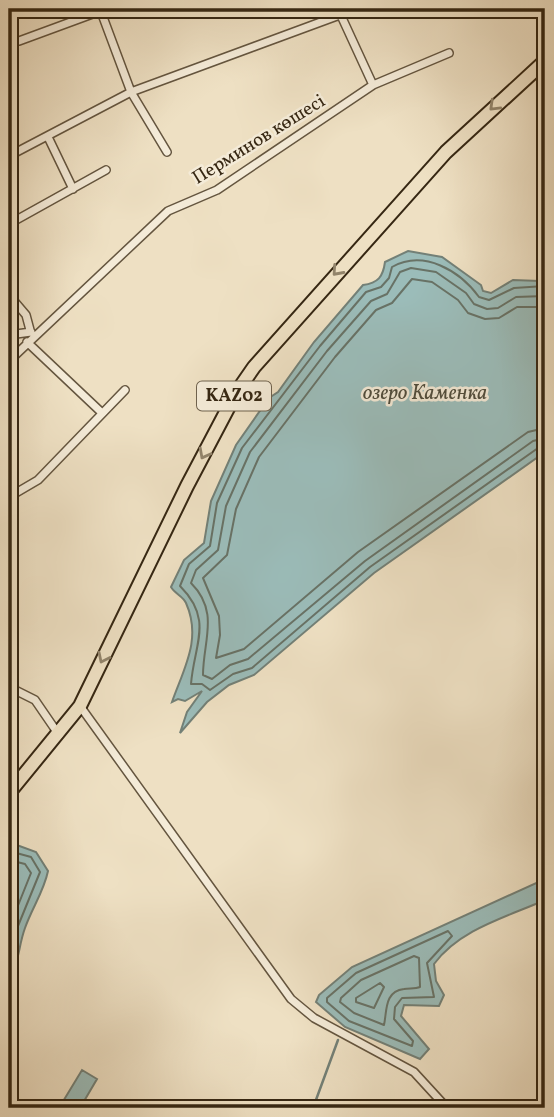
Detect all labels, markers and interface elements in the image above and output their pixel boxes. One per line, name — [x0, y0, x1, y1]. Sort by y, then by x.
street label: Перминов көшесі — [188, 88, 331, 191]
one-way arrow — [489, 97, 502, 110]
one-way arrow — [333, 263, 345, 276]
water label: озеро Каменка — [363, 379, 487, 408]
road number: KAZ02 — [197, 382, 271, 410]
one-way arrow — [199, 446, 212, 459]
one-way arrow — [98, 651, 112, 663]

